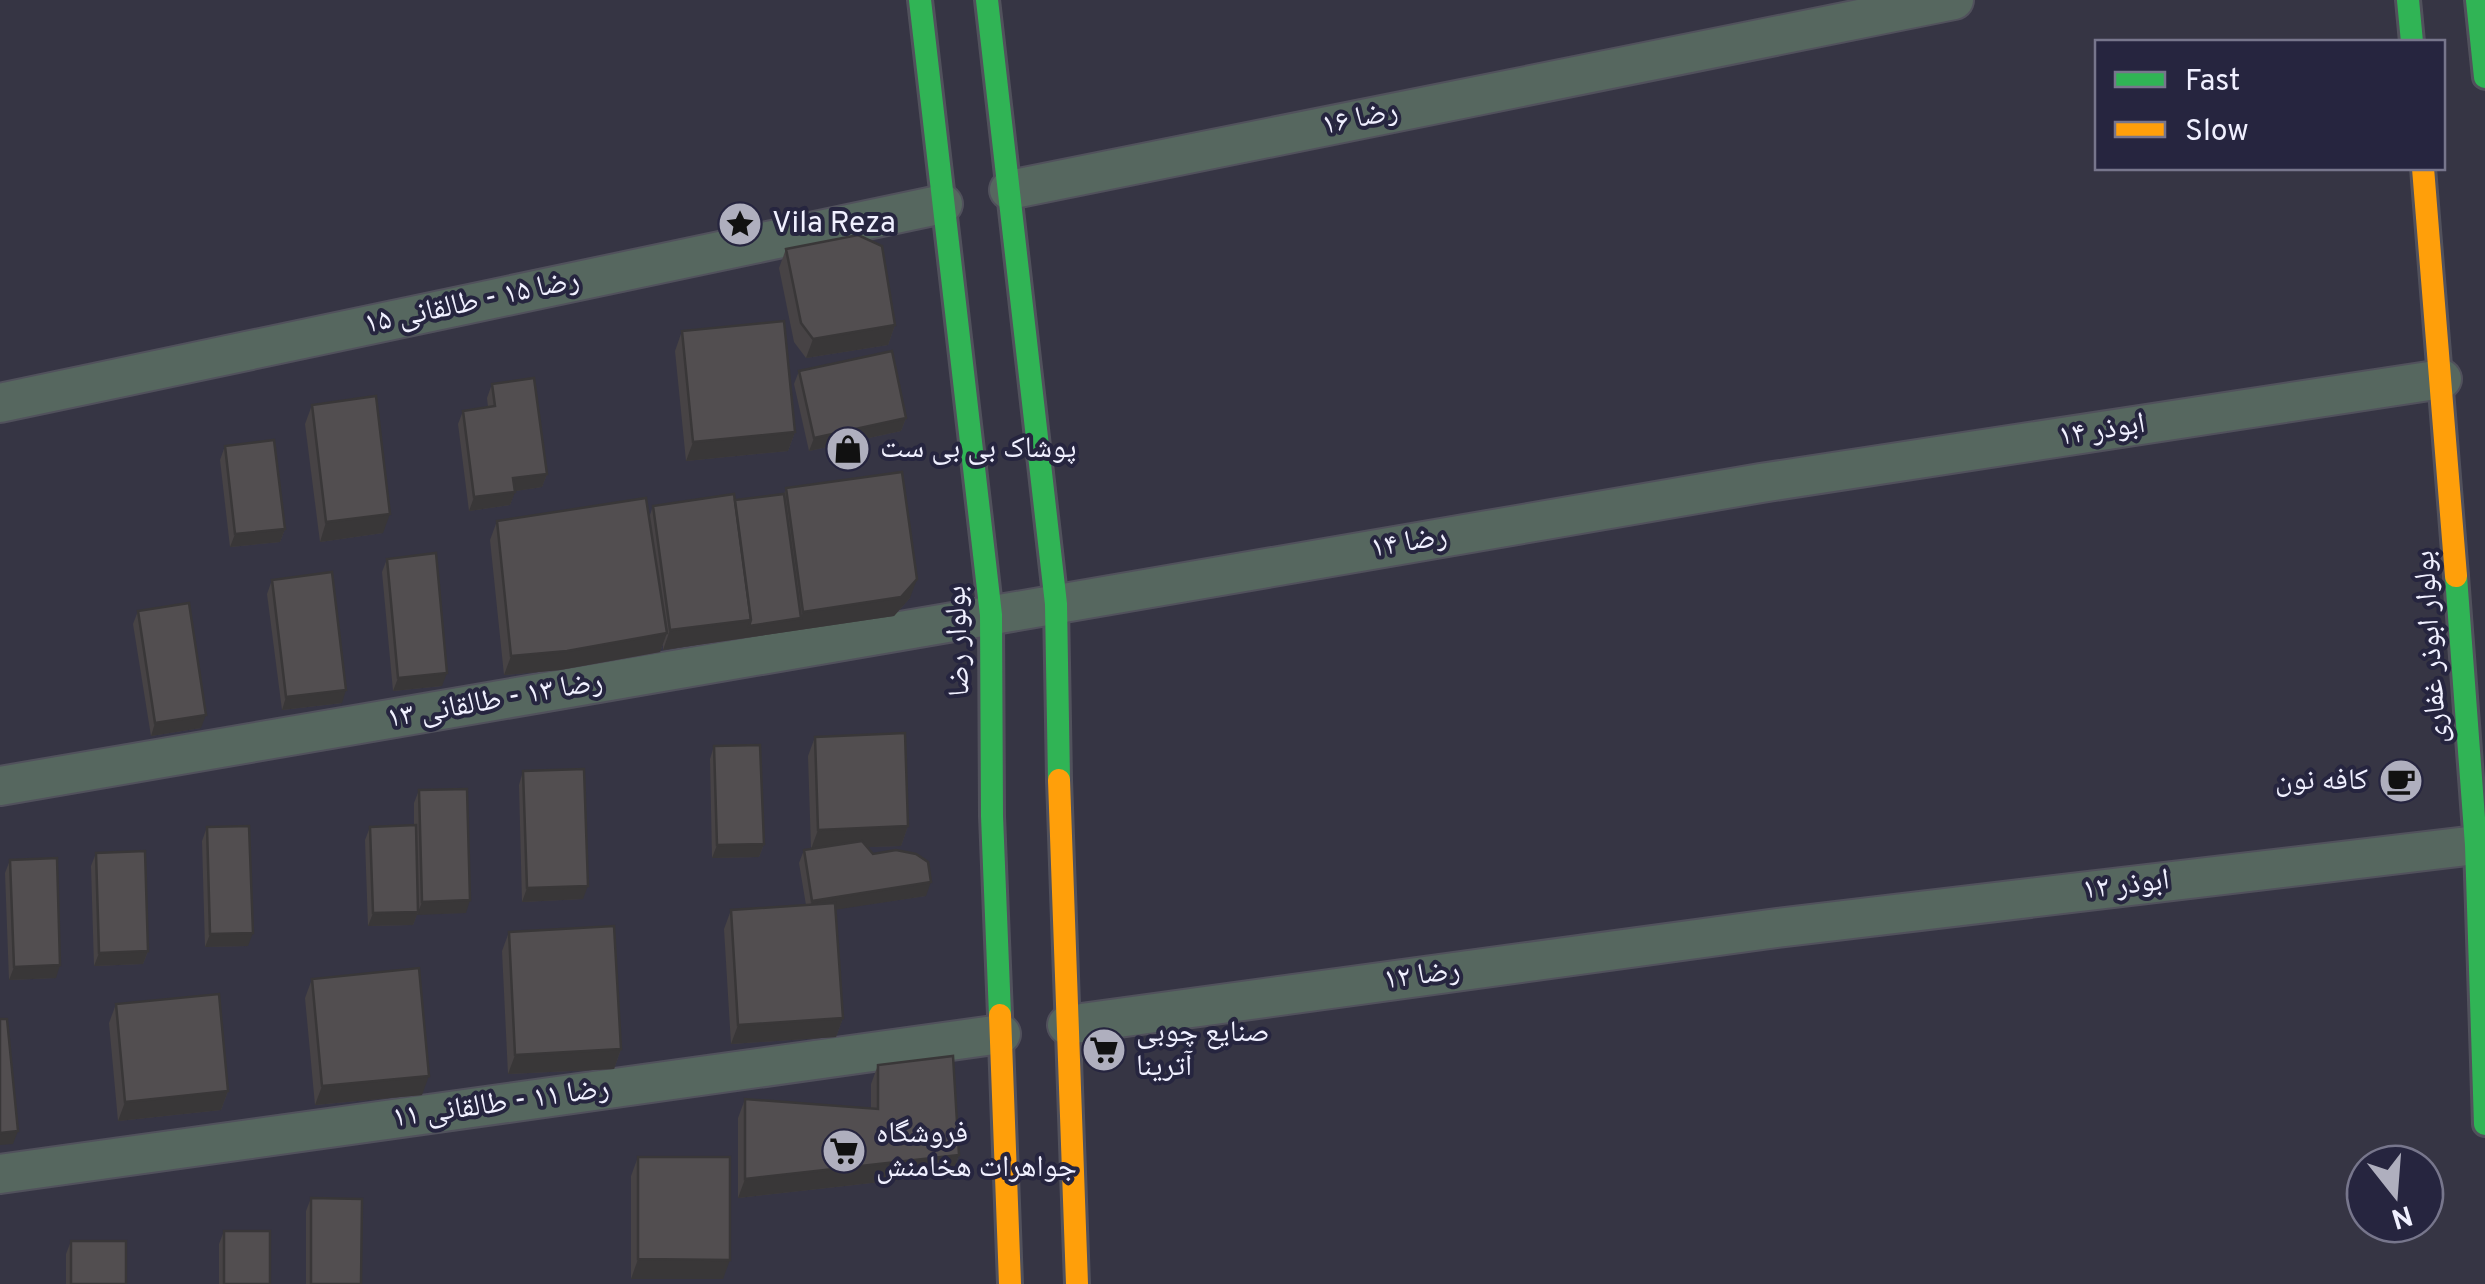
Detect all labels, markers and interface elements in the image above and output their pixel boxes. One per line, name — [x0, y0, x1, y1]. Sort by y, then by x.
legend — [2095, 40, 2445, 170]
text: Fast — [2185, 64, 2240, 101]
street label: رضا ۱۶ — [1319, 93, 1401, 145]
text: Slow — [2185, 114, 2249, 151]
place icon: Vila Reza — [717, 201, 763, 247]
place label: Vila Reza — [772, 206, 896, 243]
street label: رضا ۱۵ - طالقانی ۱۵ — [361, 262, 583, 344]
street label: ابوذر ۱۴ — [2056, 406, 2148, 456]
shop icon: پوشاک بی بی ست — [825, 426, 871, 472]
place label: پوشاک بی بی ست — [880, 431, 1076, 468]
street label: رضا ۱۴ — [1368, 518, 1450, 568]
street label: بولوار ابوذر غفاری — [2407, 549, 2457, 745]
street label: بولوار رضا — [939, 585, 979, 697]
street label: رضا ۱۳ - طالقانی ۱۳ — [384, 664, 606, 738]
cafe icon: کافه نون — [2378, 758, 2424, 804]
place label: کافه نون — [2275, 763, 2368, 800]
street label: ابوذر ۱۲ — [2080, 862, 2172, 910]
street label: رضا ۱۲ — [1381, 952, 1463, 1000]
place label: صنایع چوبی آترینا — [1136, 1015, 1270, 1086]
supermarket icon: صنایع چوبی آترینا — [1081, 1027, 1127, 1073]
street label: رضا ۱۱ - طالقانی ۱۱ — [390, 1070, 612, 1138]
place label: فروشگاه جواهرات هخامنش — [876, 1116, 1077, 1187]
supermarket icon: فروشگاه جواهرات هخامنش — [821, 1128, 867, 1174]
north arrow — [2345, 1144, 2445, 1244]
text: N — [2387, 1195, 2416, 1235]

